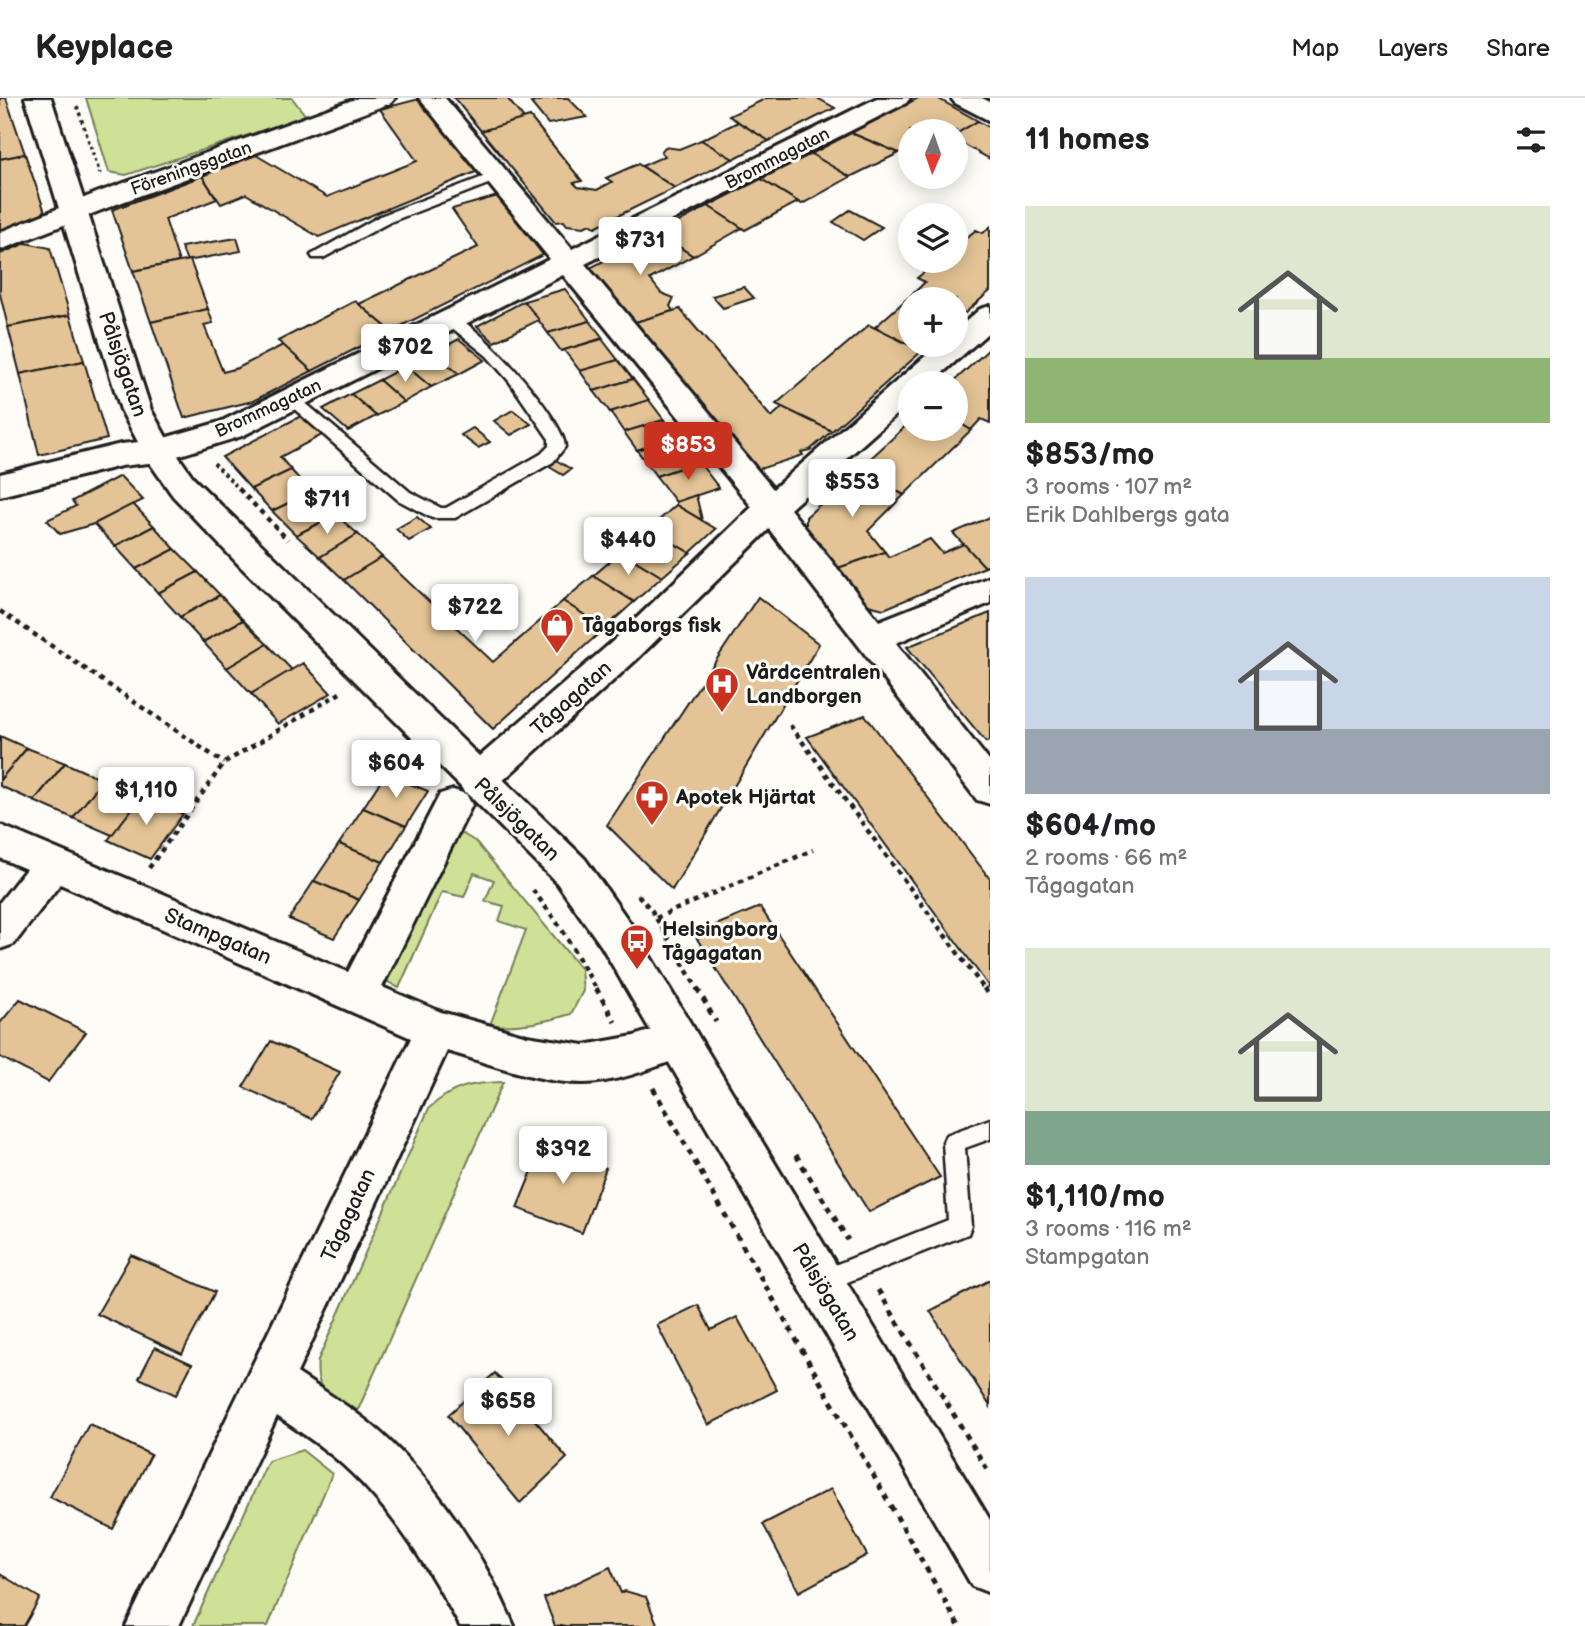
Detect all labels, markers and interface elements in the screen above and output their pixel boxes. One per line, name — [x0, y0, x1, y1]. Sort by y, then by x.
text: Keyplace — [35, 28, 173, 68]
text: Map — [1291, 34, 1339, 63]
text: Layers — [1377, 34, 1448, 63]
text: Share — [1486, 34, 1550, 63]
north arrow — [898, 119, 968, 189]
map controls — [898, 119, 968, 441]
icon: filters — [1512, 121, 1550, 159]
text: 11 homes — [1025, 122, 1149, 158]
street label: Brommagatan — [721, 123, 833, 194]
street label: Föreningsgatan — [128, 137, 254, 200]
button: layers — [898, 203, 968, 273]
pin: $731 — [599, 218, 681, 277]
text: $731 — [615, 226, 665, 254]
icon: home — [1225, 252, 1351, 378]
button: + — [898, 287, 968, 357]
street label: Pålsjögatan — [93, 308, 152, 420]
pin: $702 — [364, 324, 446, 384]
text: $702 — [377, 333, 433, 361]
button: − — [898, 371, 968, 441]
street label: Brommagatan — [212, 375, 325, 442]
pin: $853 — [647, 422, 729, 482]
text: $853 — [660, 431, 716, 459]
text: $853/mo — [1025, 437, 1154, 473]
pin: $553 — [811, 460, 893, 519]
text: $553 — [824, 468, 880, 496]
text: 3 rooms · 107 m² — [1025, 473, 1192, 501]
pin: $711 — [286, 476, 368, 536]
text: $711 — [303, 485, 351, 513]
text: Erik Dahlbergs gata — [1025, 501, 1230, 529]
pin: $440 — [587, 518, 669, 577]
text: $440 — [600, 526, 656, 554]
pin: $722 — [434, 584, 516, 644]
text: $722 — [447, 593, 503, 621]
shop icon: Tågaborgs fisk — [538, 606, 576, 655]
place label: Tågaborgs fisk — [582, 613, 721, 638]
icon: home — [1225, 623, 1351, 749]
street label: Tågagatan — [526, 656, 617, 741]
place label: Vårdcentralen Landborgen — [746, 660, 881, 709]
hospital icon: Vårdcentralen Landborgen — [703, 665, 741, 714]
pin: $604 — [355, 740, 437, 800]
text: $604 — [368, 749, 424, 777]
pin: $1,110 — [89, 768, 203, 827]
street label: Pålsjögatan — [468, 772, 565, 866]
text: $1,110 — [114, 776, 178, 804]
pharmacy icon: Apotek Hjärtat — [633, 778, 671, 827]
place label: Apotek Hjärtat — [675, 785, 816, 810]
text: $604/mo — [1025, 808, 1156, 844]
text: 2 rooms · 66 m² — [1025, 844, 1187, 872]
text: Tågagatan — [1025, 872, 1134, 900]
street label: Stampgatan — [161, 903, 275, 970]
place label: Helsingborg Tågagatan — [662, 917, 778, 966]
bus stop icon: Helsingborg Tågagatan — [618, 922, 656, 971]
icon: home — [1225, 994, 1351, 1120]
pin: $392 — [522, 1126, 604, 1186]
text: $392 — [535, 1135, 591, 1163]
street label: Tågagatan — [316, 1165, 381, 1266]
text: $1,110/mo — [1025, 1179, 1165, 1215]
text: 3 rooms · 116 m² — [1025, 1215, 1192, 1243]
street label: Pålsjögatan — [787, 1239, 865, 1346]
text: Stampgatan — [1025, 1243, 1149, 1271]
pin: $658 — [467, 1378, 549, 1438]
text: $658 — [480, 1387, 536, 1415]

